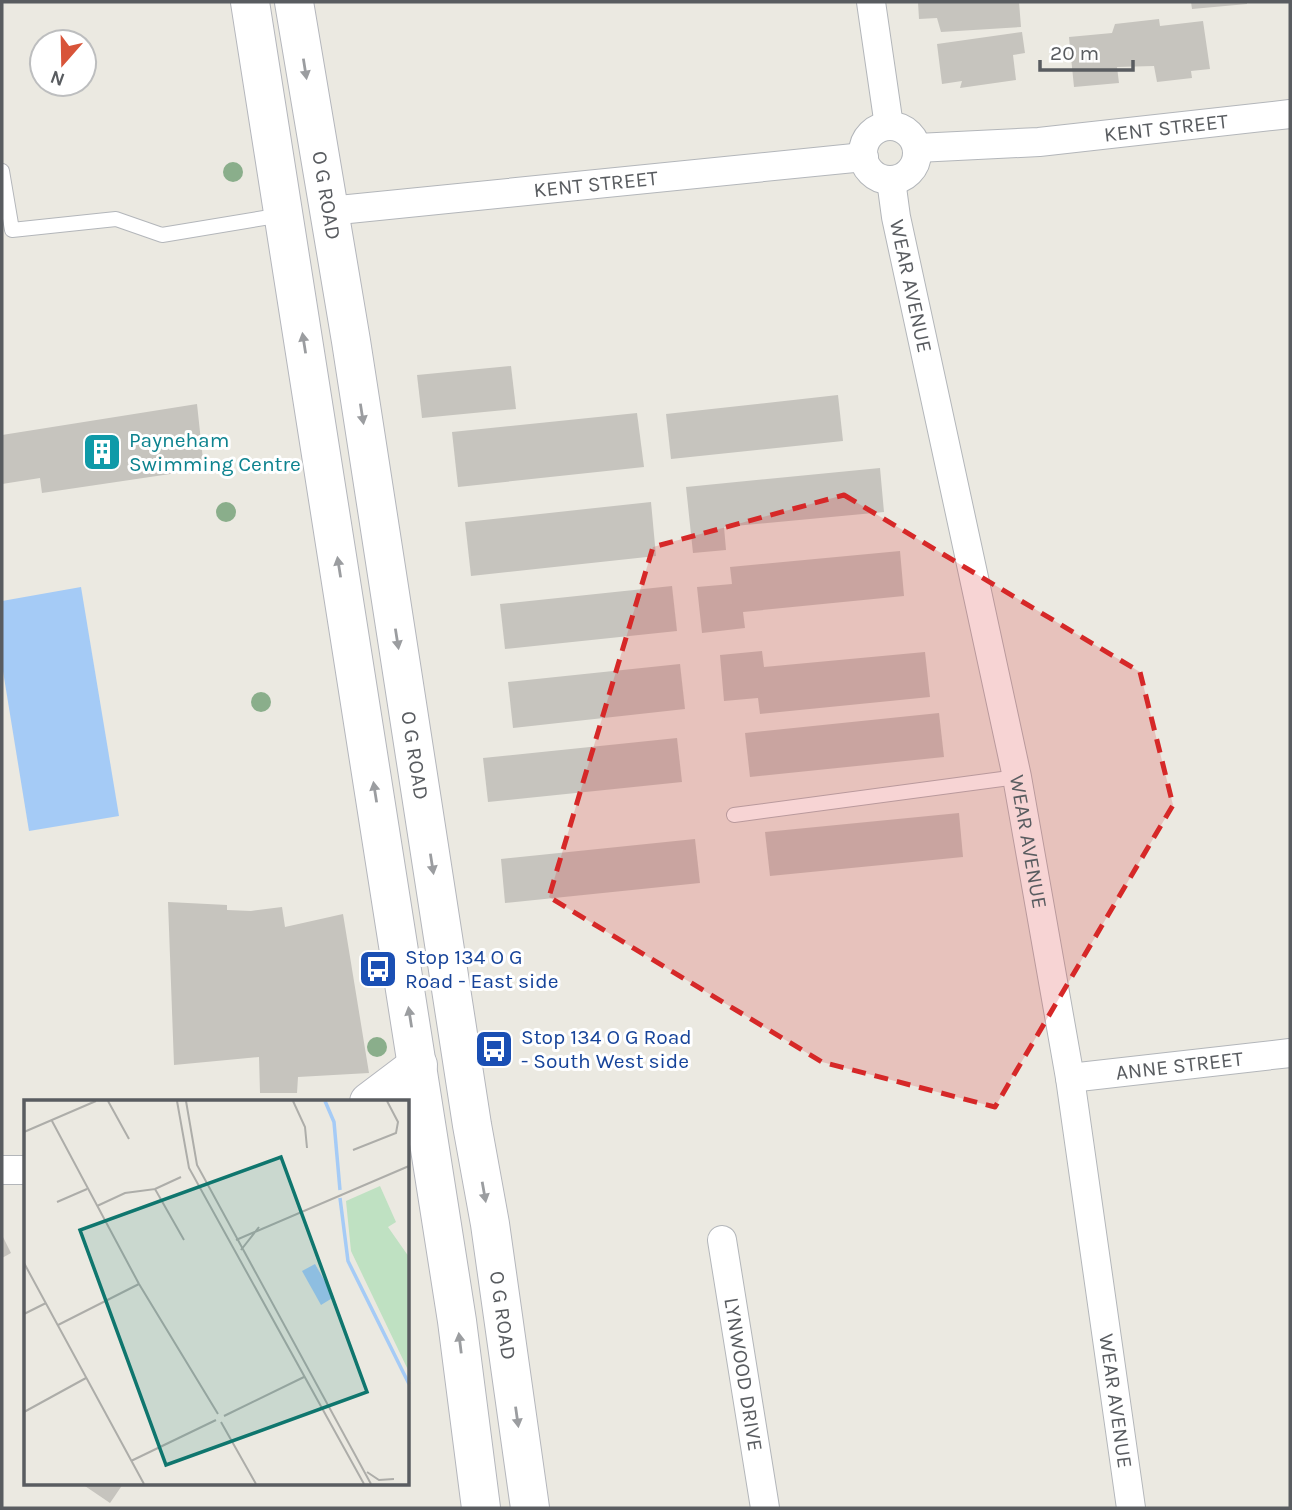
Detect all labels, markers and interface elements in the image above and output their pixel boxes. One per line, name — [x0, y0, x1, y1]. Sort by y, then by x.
north arrow — [28, 28, 98, 98]
scale bar — [1040, 28, 1133, 72]
text: 20 m — [1050, 41, 1099, 65]
one-way arrow — [300, 58, 311, 80]
text: N — [47, 65, 68, 91]
street label: KENT STREET — [1103, 109, 1230, 147]
street label: O G ROAD — [307, 149, 346, 241]
street label: KENT STREET — [532, 166, 659, 202]
street label: WEAR AVENUE — [885, 217, 937, 355]
one-way arrow — [298, 332, 309, 354]
one-way arrow — [357, 404, 368, 426]
place label: Payneham Swimming Centre — [129, 428, 301, 476]
building icon: Payneham Swimming Centre — [81, 431, 123, 473]
one-way arrow — [333, 556, 344, 578]
one-way arrow — [392, 628, 403, 650]
street label: O G ROAD — [396, 709, 434, 801]
street label: WEAR AVENUE — [1005, 773, 1052, 911]
one-way arrow — [369, 781, 380, 803]
one-way arrow — [427, 853, 438, 875]
place label: Stop 134 O G Road - East side — [405, 945, 558, 993]
bus stop icon: Stop 134 O G Road - East side — [357, 948, 399, 990]
one-way arrow — [404, 1006, 415, 1028]
place label: Stop 134 O G Road - South West side — [521, 1025, 692, 1073]
bus stop icon: Stop 134 O G Road - South West side — [473, 1028, 515, 1070]
street label: ANNE STREET — [1114, 1046, 1245, 1085]
inset map — [24, 1100, 410, 1486]
one-way arrow — [479, 1181, 490, 1203]
street label: O G ROAD — [485, 1269, 521, 1361]
street label: LYNWOOD DRIVE — [719, 1296, 768, 1453]
one-way arrow — [455, 1332, 466, 1354]
street label: WEAR AVENUE — [1094, 1332, 1137, 1470]
one-way arrow — [512, 1406, 523, 1428]

